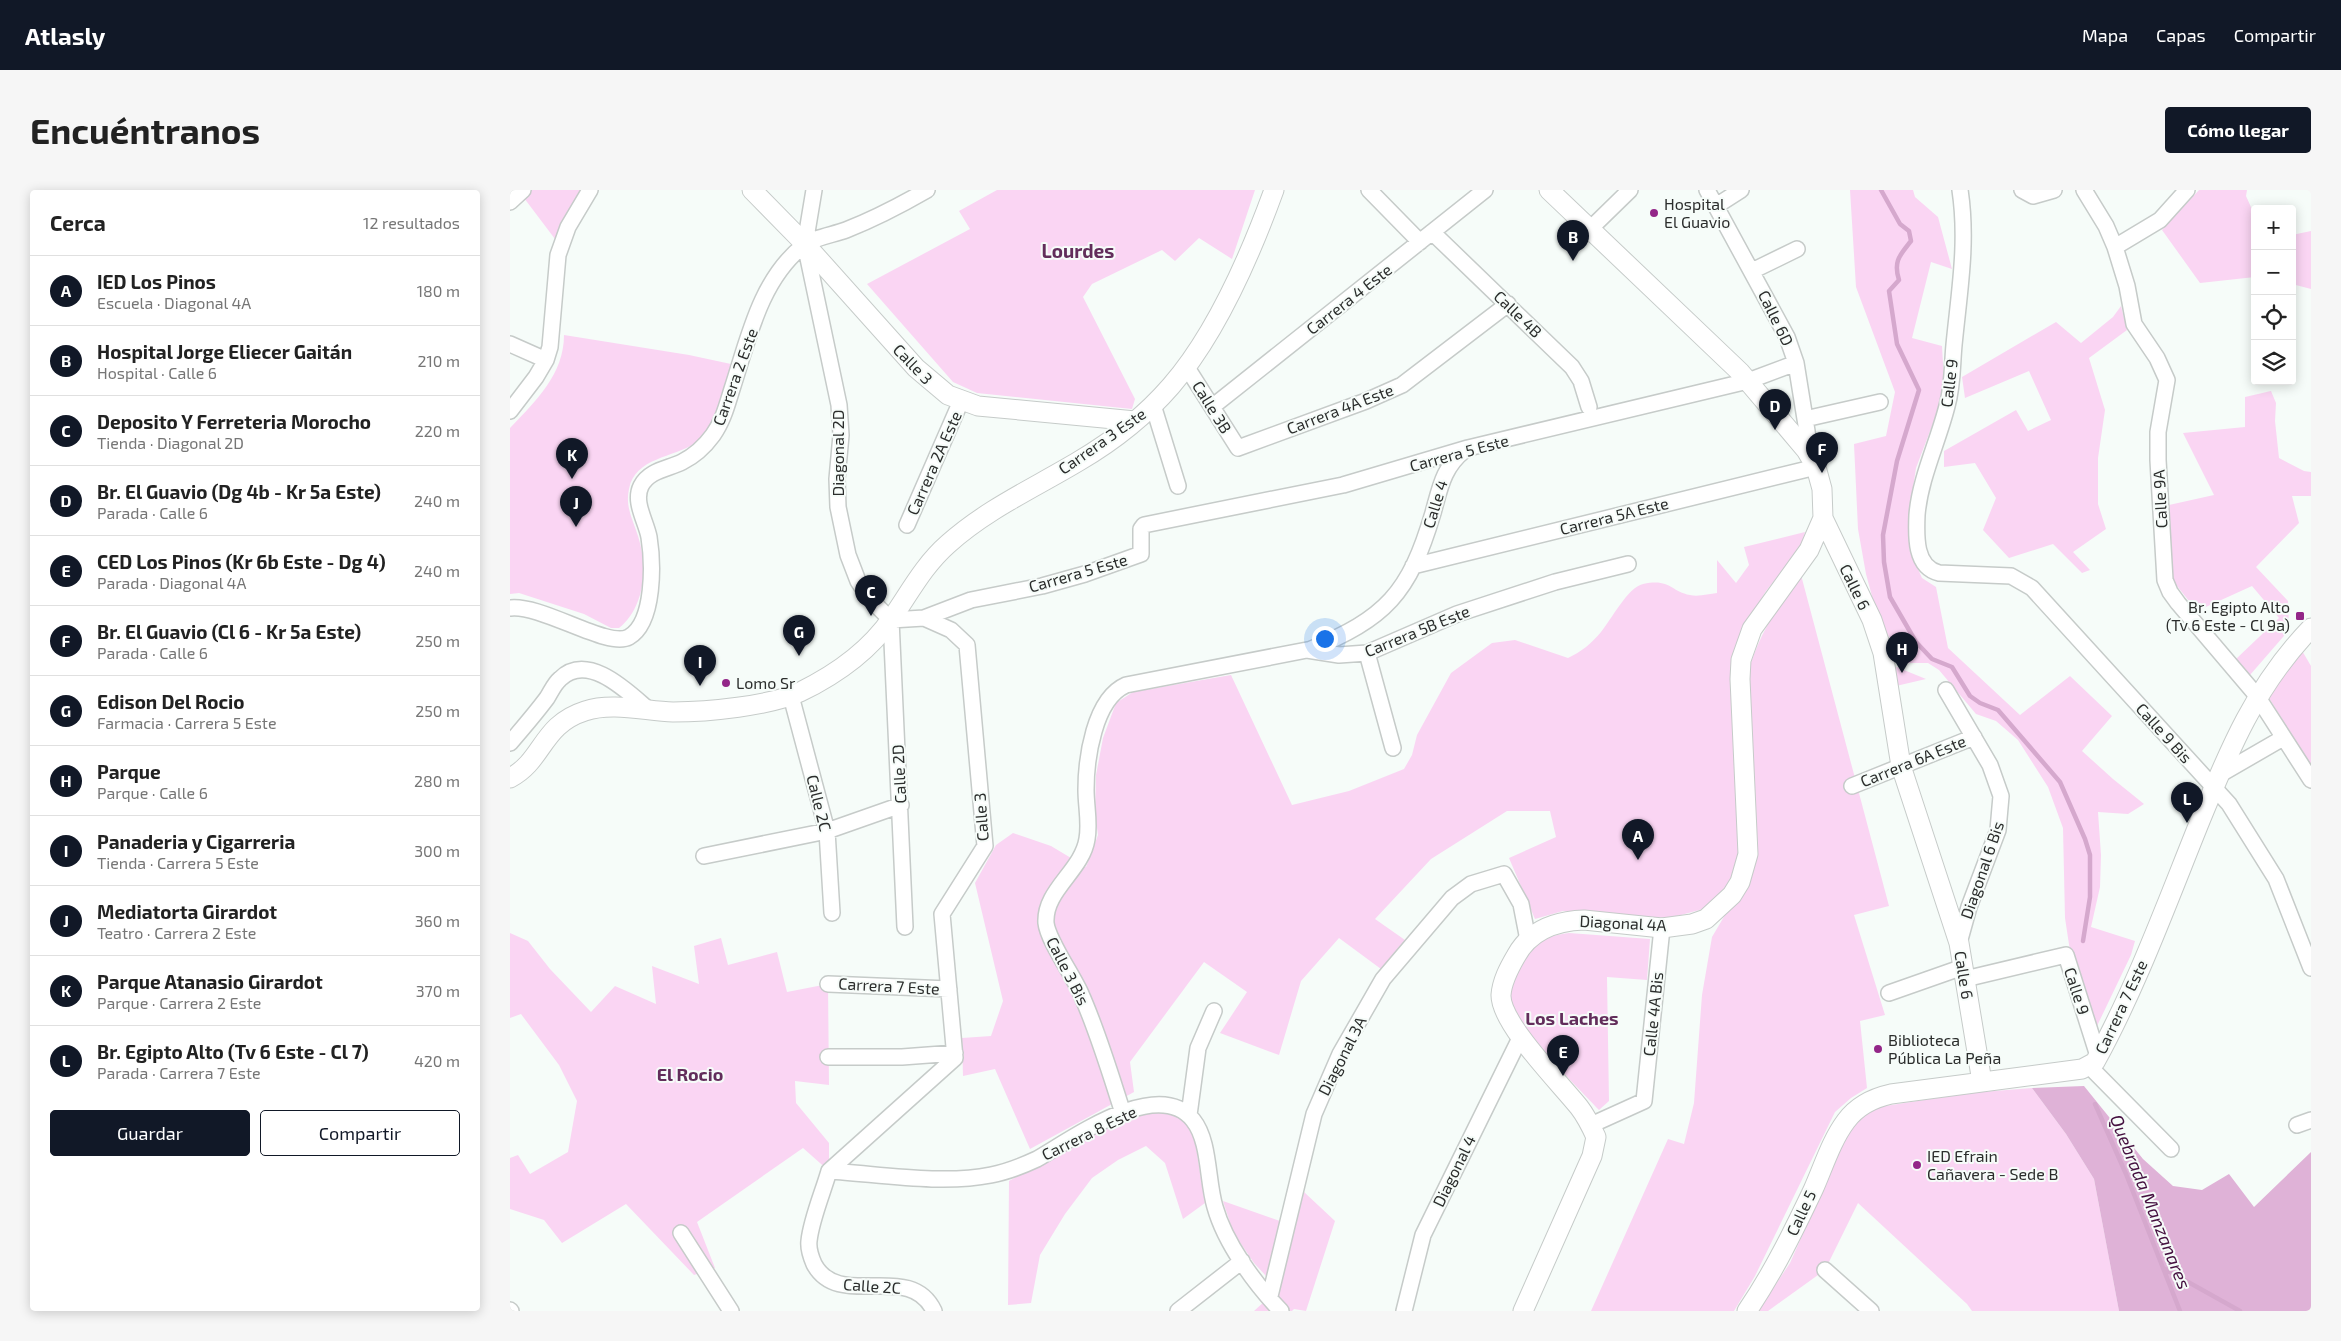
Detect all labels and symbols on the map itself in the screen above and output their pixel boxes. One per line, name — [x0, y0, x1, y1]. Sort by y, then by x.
place label: Hospital El Guavio — [1664, 194, 1730, 231]
marker: Hospital El Guavio — [1648, 207, 1660, 219]
pin: B — [1557, 220, 1589, 261]
district label: Lourdes — [1042, 239, 1114, 262]
street label: Carrera 4 Este — [1302, 259, 1395, 338]
street label: Calle 4B — [1490, 286, 1546, 341]
street label: Calle 6D — [1755, 287, 1798, 349]
street label: Carrera 2 Este — [708, 326, 761, 428]
street label: Calle 3 — [890, 340, 937, 388]
street label: Calle 9 — [1936, 358, 1961, 408]
street label: Calle 3B — [1189, 377, 1236, 437]
street label: Carrera 4A Este — [1284, 379, 1396, 438]
pin: D — [1759, 389, 1791, 430]
street label: Carrera 3 Este — [1054, 404, 1149, 478]
street label: Carrera 2A Este — [902, 408, 965, 518]
street label: Diagonal 2D — [828, 410, 847, 496]
street label: Carrera 5 Este — [1407, 430, 1511, 475]
pin: F — [1806, 432, 1838, 473]
pin: K — [556, 438, 588, 479]
street label: Calle 9A — [2148, 469, 2171, 529]
street label: Calle 4 — [1418, 477, 1451, 530]
pin: J — [560, 486, 592, 527]
street label: Carrera 5A Este — [1558, 493, 1670, 538]
street label: Carrera 5 Este — [1026, 549, 1129, 596]
street label: Calle 6 — [1836, 561, 1875, 613]
pin: C — [855, 575, 887, 616]
place label: Br. Egipto Alto (Tv 6 Este - Cl 9a) — [2166, 597, 2290, 634]
street label: Carrera 5B Este — [1361, 601, 1472, 660]
marker: Br. Egipto Alto (Tv 6 Este - Cl 9a) — [2294, 610, 2306, 622]
pin: G — [783, 615, 815, 656]
your location — [1312, 626, 1338, 652]
pin: H — [1886, 632, 1918, 673]
pin: I — [684, 645, 716, 686]
place label: Lomo Sr — [736, 673, 796, 692]
marker: Lomo Sr — [720, 677, 732, 689]
street label: Calle 9 Bis — [2132, 699, 2196, 767]
street label: Carrera 6A Este — [1857, 731, 1968, 790]
street label: Calle 2D — [887, 744, 910, 804]
street label: Calle 2C — [803, 773, 836, 833]
pin: L — [2171, 782, 2203, 823]
street label: Calle 3 — [969, 792, 992, 842]
street label: Diagonal 6 Bis — [1956, 818, 2007, 921]
pin: A — [1622, 819, 1654, 860]
street label: Diagonal 4A — [1579, 911, 1667, 934]
street label: Calle 3 Bis — [1043, 933, 1094, 1008]
street label: Calle 6 — [1951, 949, 1978, 1000]
street label: Carrera 7 Este — [2091, 957, 2151, 1057]
street label: Calle 9 — [2061, 965, 2094, 1017]
street label: Calle 4A Bis — [1639, 971, 1666, 1057]
street label: Carrera 7 Este — [838, 973, 940, 998]
district label: Los Laches — [1525, 1007, 1619, 1029]
street label: Diagonal 3A — [1314, 1013, 1370, 1098]
place label: Biblioteca Pública La Peña — [1888, 1030, 2001, 1067]
pin: E — [1547, 1035, 1579, 1076]
marker: Biblioteca Pública La Peña — [1872, 1043, 1884, 1055]
district label: El Rocio — [657, 1063, 723, 1085]
street label: Carrera 8 Este — [1038, 1101, 1139, 1164]
water label: Quebrada Manzanares — [2106, 1111, 2196, 1292]
street label: Diagonal 4 — [1428, 1132, 1479, 1210]
place label: IED Efrain Cañavera - Sede B — [1927, 1146, 2058, 1183]
marker: IED Efrain Cañavera - Sede B — [1911, 1159, 1923, 1171]
street label: Calle 5 — [1782, 1187, 1819, 1239]
street label: Calle 2C — [843, 1274, 901, 1297]

